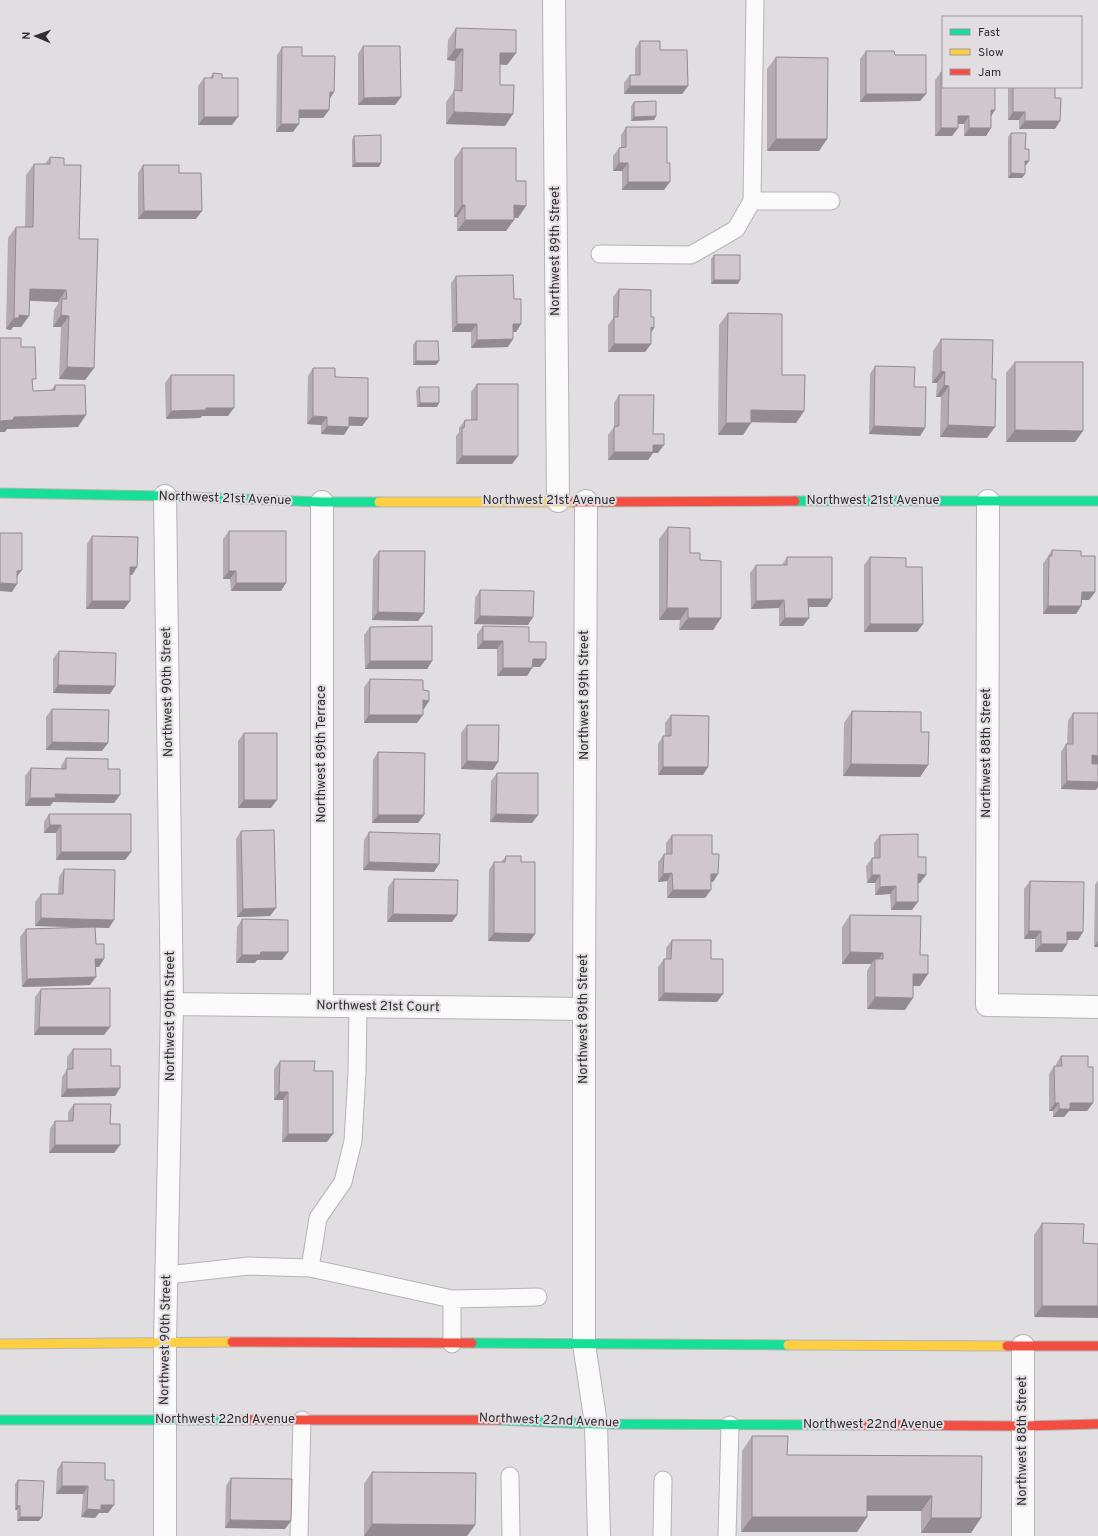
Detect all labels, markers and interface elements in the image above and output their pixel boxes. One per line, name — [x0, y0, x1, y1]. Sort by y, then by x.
north arrow — [16, 16, 56, 56]
legend — [942, 16, 1082, 88]
text: Fast — [978, 25, 1000, 41]
text: N — [20, 31, 34, 40]
text: Slow — [978, 45, 1004, 61]
text: Jam — [978, 65, 1001, 81]
street label: Northwest 89th Street — [548, 186, 564, 316]
street label: Northwest 21st Avenue — [158, 489, 292, 509]
street label: Northwest 21st Avenue — [483, 493, 615, 509]
street label: Northwest 21st Avenue — [807, 493, 939, 509]
street label: Northwest 90th Street — [159, 627, 177, 757]
street label: Northwest 89th Street — [577, 630, 593, 760]
street label: Northwest 89th Terrace — [314, 685, 330, 823]
street label: Northwest 88th Street — [979, 688, 995, 818]
street label: Northwest 90th Street — [163, 951, 179, 1081]
street label: Northwest 89th Street — [576, 954, 592, 1084]
street label: Northwest 21st Court — [316, 998, 440, 1016]
street label: Northwest 90th Street — [157, 1275, 175, 1405]
street label: Northwest 88th Street — [1015, 1376, 1031, 1506]
street label: Northwest 22nd Avenue — [479, 1411, 619, 1431]
street label: Northwest 22nd Avenue — [155, 1412, 295, 1428]
street label: Northwest 22nd Avenue — [803, 1417, 943, 1433]

